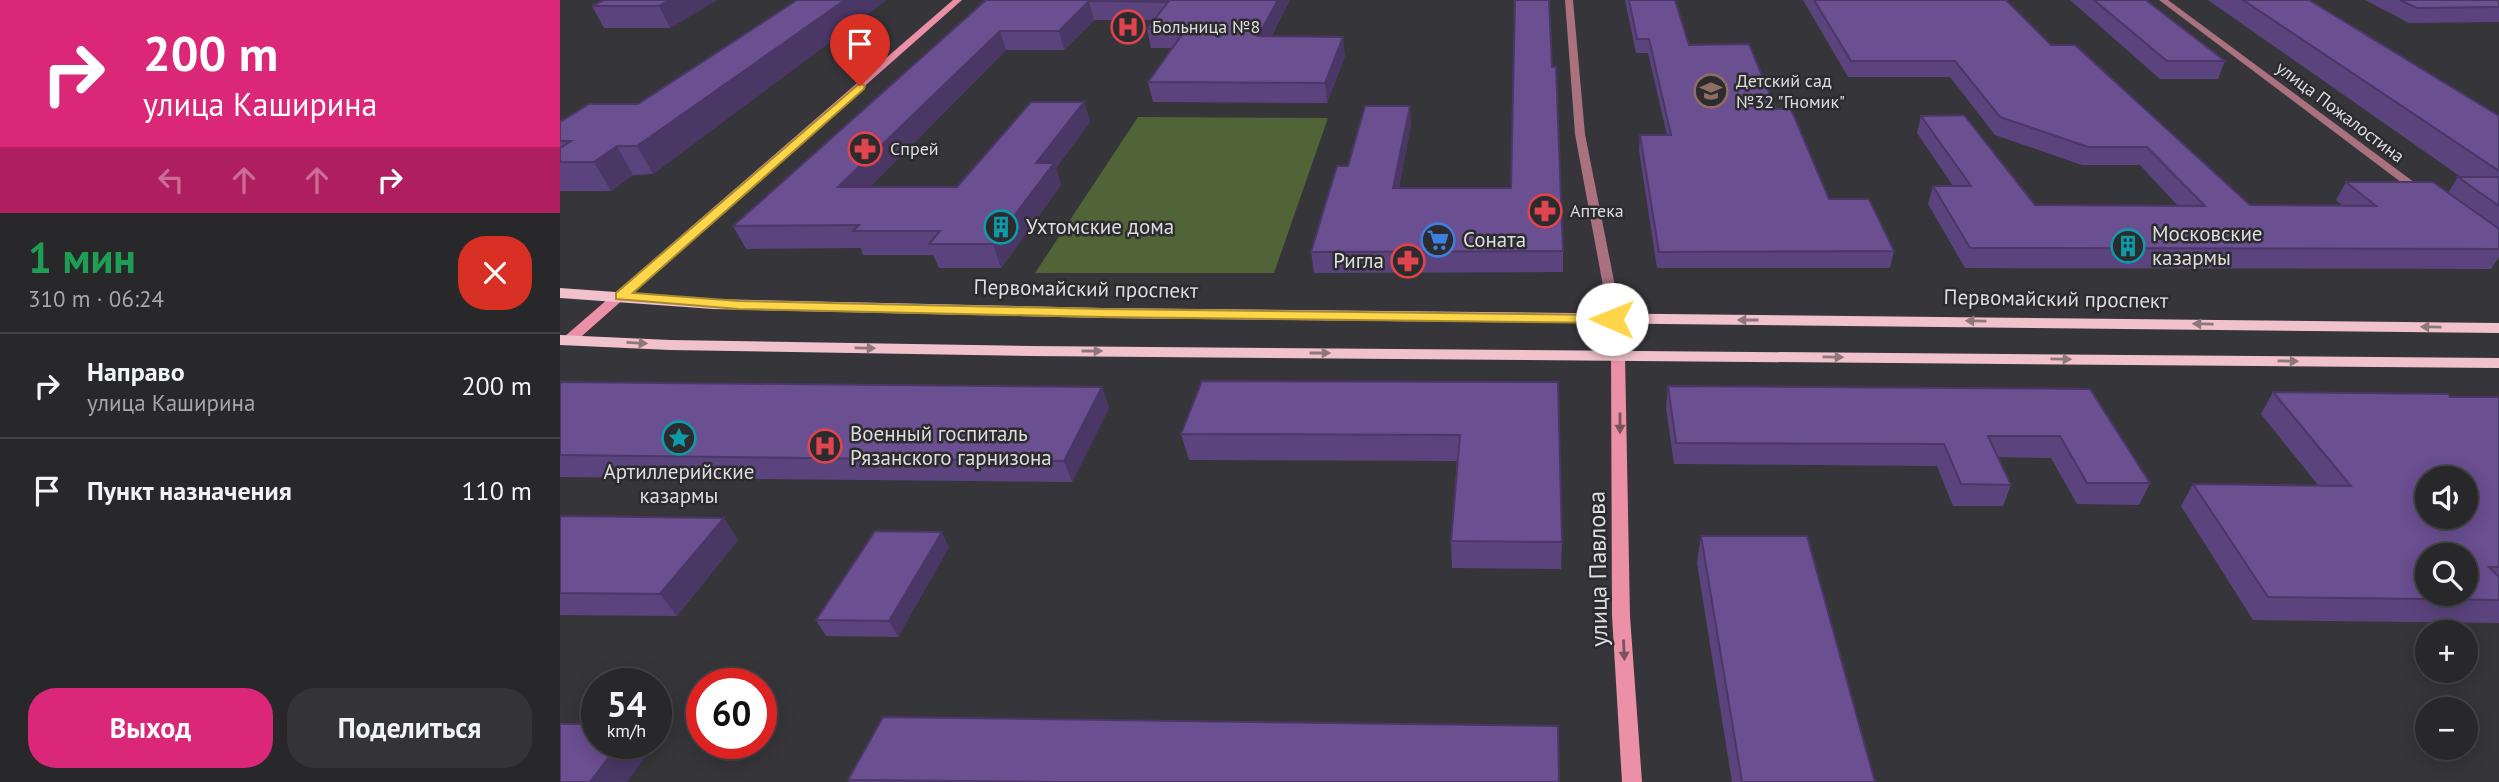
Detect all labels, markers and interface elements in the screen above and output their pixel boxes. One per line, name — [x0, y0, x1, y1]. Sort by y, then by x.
hospital icon: Больница №8 — [1109, 8, 1147, 46]
pin — [830, 14, 890, 86]
place label: Больница №8 — [1152, 15, 1260, 38]
text: 200 m — [143, 21, 278, 85]
icon: arrive — [841, 25, 879, 63]
icon: right — [28, 28, 119, 119]
street label: улица Пожалостина — [2271, 56, 2409, 167]
place label: Детский сад №32 "Гномик" — [1736, 69, 1845, 113]
school or university icon: Детский сад №32 "Гномик" — [1692, 72, 1730, 110]
text: улица Каширина — [143, 83, 377, 125]
pharmacy icon: Спрей — [846, 130, 884, 168]
place label: Спрей — [890, 137, 939, 160]
icon: left — [152, 161, 190, 199]
icon: ahead — [225, 161, 263, 199]
icon: ahead — [298, 161, 336, 199]
icon: right — [371, 161, 409, 199]
pharmacy icon: Аптека — [1526, 192, 1564, 230]
place label: Аптека — [1570, 199, 1624, 222]
building icon: Ухтомские дома — [982, 208, 1020, 246]
place label: Ухтомские дома — [1026, 213, 1174, 240]
place label: Московские казармы — [2152, 220, 2263, 271]
supermarket icon: Соната — [1419, 221, 1457, 259]
place label: Соната — [1463, 226, 1526, 253]
building icon: Московские казармы — [2109, 227, 2147, 265]
text: 1 мин — [28, 230, 136, 285]
button: close — [458, 236, 532, 310]
pharmacy icon: Ригла — [1389, 242, 1427, 280]
place label: Ригла — [1333, 247, 1384, 274]
street label: Первомайский проспект — [973, 273, 1199, 304]
position arrow — [1575, 282, 1649, 356]
street label: Первомайский проспект — [1943, 283, 2169, 314]
text: 310 m · 06:24 — [28, 284, 164, 313]
one-way arrow — [1737, 314, 1759, 325]
one-way arrow — [1965, 315, 1987, 327]
one-way arrow — [2192, 318, 2214, 330]
one-way arrow — [2420, 321, 2442, 333]
one-way arrow — [627, 338, 649, 349]
one-way arrow — [854, 342, 876, 354]
one-way arrow — [1081, 345, 1103, 357]
one-way arrow — [1309, 347, 1331, 359]
one-way arrow — [1822, 351, 1844, 363]
one-way arrow — [2050, 353, 2072, 365]
text: Направо — [87, 355, 185, 388]
one-way arrow — [2277, 355, 2299, 367]
icon: right — [28, 367, 66, 405]
text: 200 m — [461, 369, 532, 402]
text: улица Каширина — [87, 388, 255, 417]
one-way arrow — [1614, 412, 1626, 434]
place icon: Артиллерийские казармы — [660, 419, 698, 457]
place label: Военный госпиталь Рязанского гарнизона — [850, 420, 1052, 471]
hospital icon: Военный госпиталь Рязанского гарнизона — [806, 427, 844, 465]
place label: Артиллерийские казармы — [604, 458, 754, 509]
map controls — [2415, 466, 2478, 760]
button: sound — [2415, 466, 2478, 529]
icon: arrive — [28, 472, 66, 510]
text: Пункт назначения — [87, 474, 292, 507]
text: 110 m — [461, 474, 532, 507]
street label: улица Павлова — [1581, 491, 1614, 647]
button: search — [2415, 543, 2478, 606]
button: + — [2415, 620, 2478, 683]
one-way arrow — [1618, 640, 1629, 662]
speed limit sign: 60 — [686, 668, 777, 759]
text: 54 — [607, 681, 646, 727]
button: Выход — [28, 688, 273, 768]
button: Поделиться — [287, 688, 532, 768]
button: − — [2415, 697, 2478, 760]
text: km/h — [607, 719, 646, 742]

